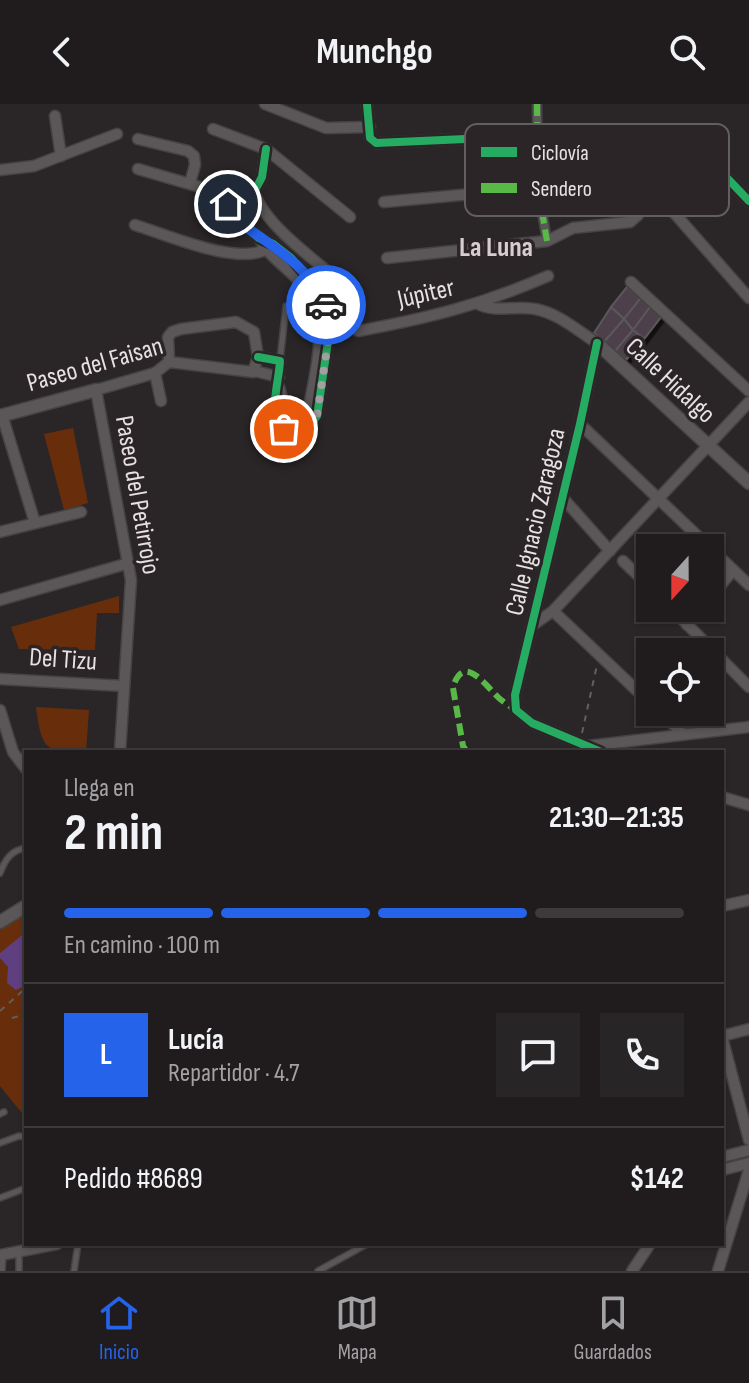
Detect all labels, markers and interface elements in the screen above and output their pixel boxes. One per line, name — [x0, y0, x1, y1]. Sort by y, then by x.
icon: back — [40, 30, 84, 74]
icon: search — [665, 30, 709, 74]
text: Munchgo — [316, 31, 433, 74]
legend — [465, 124, 729, 216]
text: Ciclovía — [531, 140, 589, 167]
pin — [194, 170, 262, 238]
text: Sendero — [531, 176, 592, 203]
icon: home — [206, 182, 250, 226]
district label: La Luna — [459, 231, 533, 264]
courier — [286, 265, 366, 345]
street label: Júpiter — [394, 272, 458, 316]
icon: car — [304, 283, 348, 327]
street label: Paseo del Faisan — [23, 331, 167, 399]
street label: Calle Hidalgo — [619, 332, 721, 430]
pin — [250, 395, 318, 463]
icon: bag — [262, 407, 306, 451]
street label: Paseo del Petirrojo — [108, 413, 166, 577]
street label: Calle Ignacio Zaragoza — [499, 425, 573, 619]
north arrow — [636, 534, 724, 622]
map controls — [636, 534, 724, 726]
button: locate — [636, 638, 724, 726]
street label: Del Tizu — [28, 642, 98, 678]
text: Llega en — [64, 773, 135, 804]
text: 21:30–21:35 — [549, 800, 684, 836]
text: 2 min — [64, 802, 163, 865]
text: En camino · 100 m — [64, 930, 220, 961]
button: chat — [496, 1013, 580, 1097]
button: phone — [600, 1013, 684, 1097]
text: Lucía — [168, 1022, 224, 1058]
text: L — [100, 1037, 112, 1073]
text: Repartidor · 4.7 — [168, 1058, 299, 1089]
text: Pedido #8689 — [64, 1161, 203, 1197]
text: $142 — [629, 1161, 684, 1197]
tab: Inicio — [97, 1291, 141, 1366]
tab: Mapa — [335, 1291, 379, 1366]
tab: Guardados — [573, 1291, 652, 1366]

